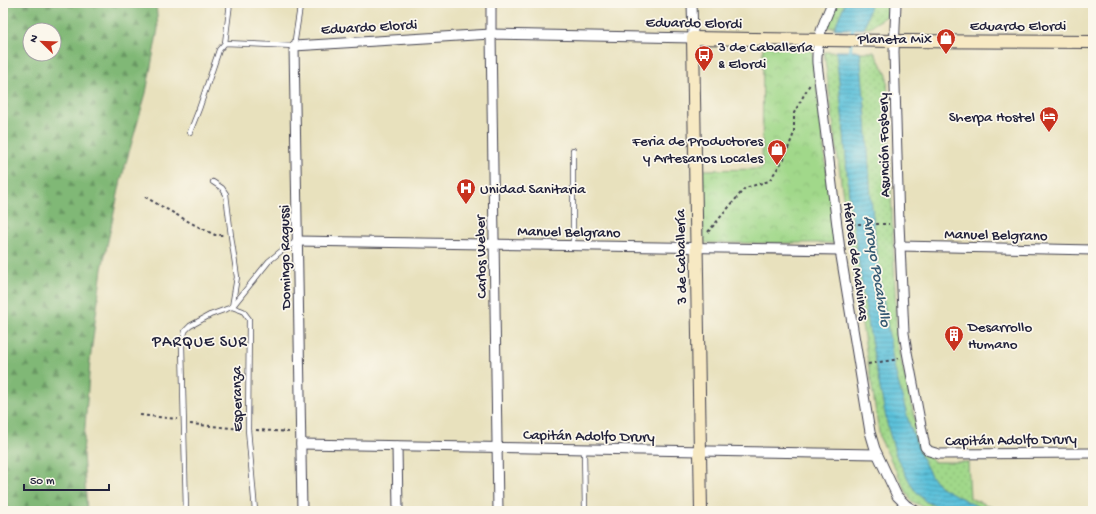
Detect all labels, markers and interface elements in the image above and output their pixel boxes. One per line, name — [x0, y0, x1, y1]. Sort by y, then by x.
street label: Eduardo Elordi — [645, 14, 742, 34]
street label: Eduardo Elordi — [320, 16, 418, 40]
street label: Eduardo Elordi — [970, 18, 1066, 36]
north arrow — [22, 22, 62, 62]
shop icon: Planeta Mix — [935, 27, 957, 55]
place label: Planeta Mix — [857, 31, 932, 49]
text: N — [28, 33, 42, 45]
place label: 3 de Caballería & Elordi — [717, 39, 814, 74]
bus stop icon: 3 de Caballería & Elordi — [693, 44, 715, 72]
street label: Asunción Fosbery — [875, 92, 895, 197]
hotel icon: Sherpa Hostel — [1038, 105, 1060, 133]
place label: Sherpa Hostel — [949, 109, 1035, 127]
place label: Feria de Productores y Artesanos Locales — [631, 133, 763, 168]
shop icon: Feria de Productores y Artesanos Locales — [766, 138, 788, 166]
hospital icon: Unidad Sanitaria — [455, 177, 477, 205]
place label: Unidad Sanitaria — [480, 181, 586, 199]
street label: Héroes de Malvinas — [838, 201, 872, 322]
street label: Domingo Ragussi — [276, 205, 296, 310]
street label: 3 de Caballería — [672, 208, 692, 306]
street label: Carlos Weber — [472, 213, 492, 299]
water label: Arroyo Pocahullo — [857, 215, 894, 329]
street label: Manuel Belgrano — [517, 223, 621, 243]
street label: Manuel Belgrano — [944, 226, 1048, 246]
place label: Desarrollo Humano — [967, 319, 1032, 354]
building icon: Desarrollo Humano — [943, 324, 965, 352]
district label: PARQUE SUR — [151, 334, 248, 353]
street label: Esperanza — [228, 365, 248, 432]
street label: Capitán Adolfo Drury — [523, 427, 656, 447]
street label: Capitán Adolfo Drury — [945, 431, 1078, 451]
scale bar — [24, 466, 109, 492]
text: 50 m — [30, 475, 55, 489]

